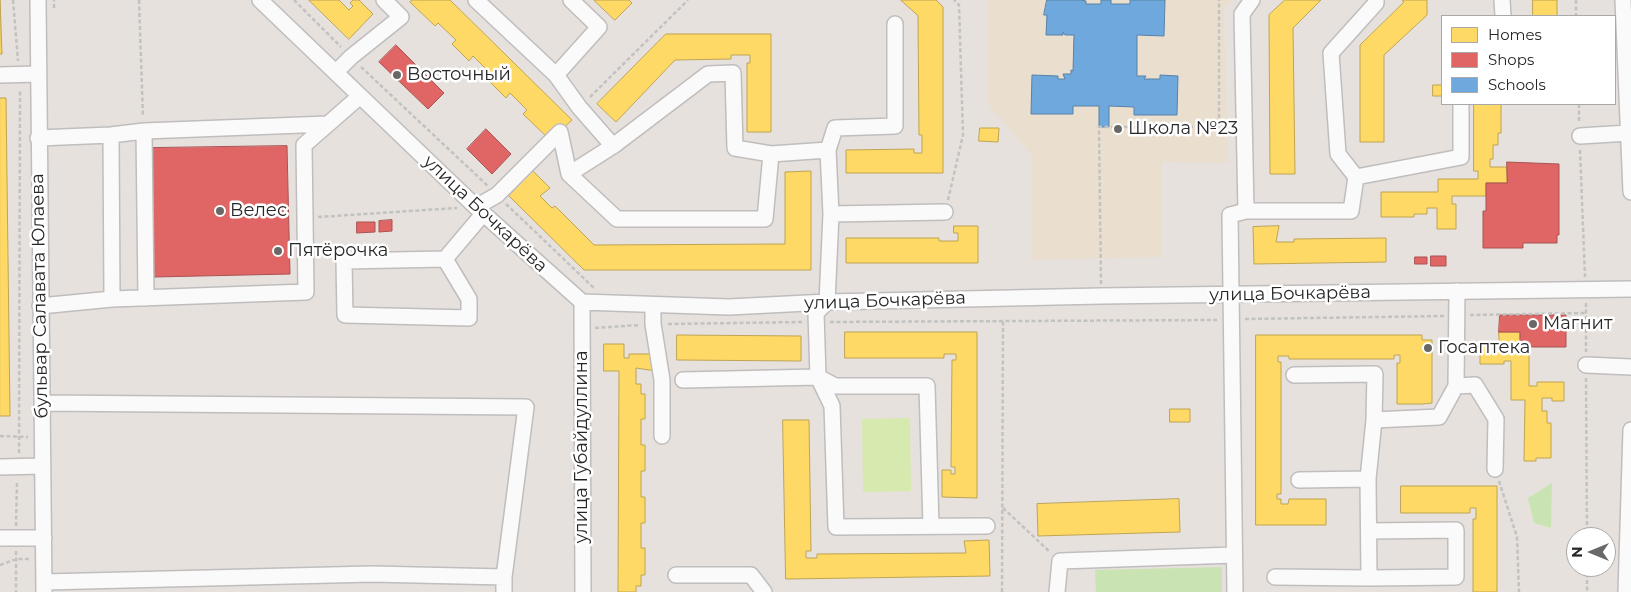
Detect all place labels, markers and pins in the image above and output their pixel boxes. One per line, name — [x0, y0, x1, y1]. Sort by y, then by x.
place label: Восточный — [407, 64, 511, 86]
marker: Восточный — [391, 69, 403, 81]
place label: Школа №23 — [1128, 118, 1238, 140]
marker: Школа №23 — [1112, 123, 1124, 135]
place label: Велес — [230, 200, 287, 222]
marker: Велес — [214, 205, 226, 217]
place label: Пятёрочка — [288, 240, 388, 262]
marker: Пятёрочка — [272, 245, 284, 257]
place label: Магнит — [1543, 313, 1612, 335]
marker: Магнит — [1527, 318, 1539, 330]
place label: Госаптека — [1438, 337, 1530, 359]
marker: Госаптека — [1422, 342, 1434, 354]

